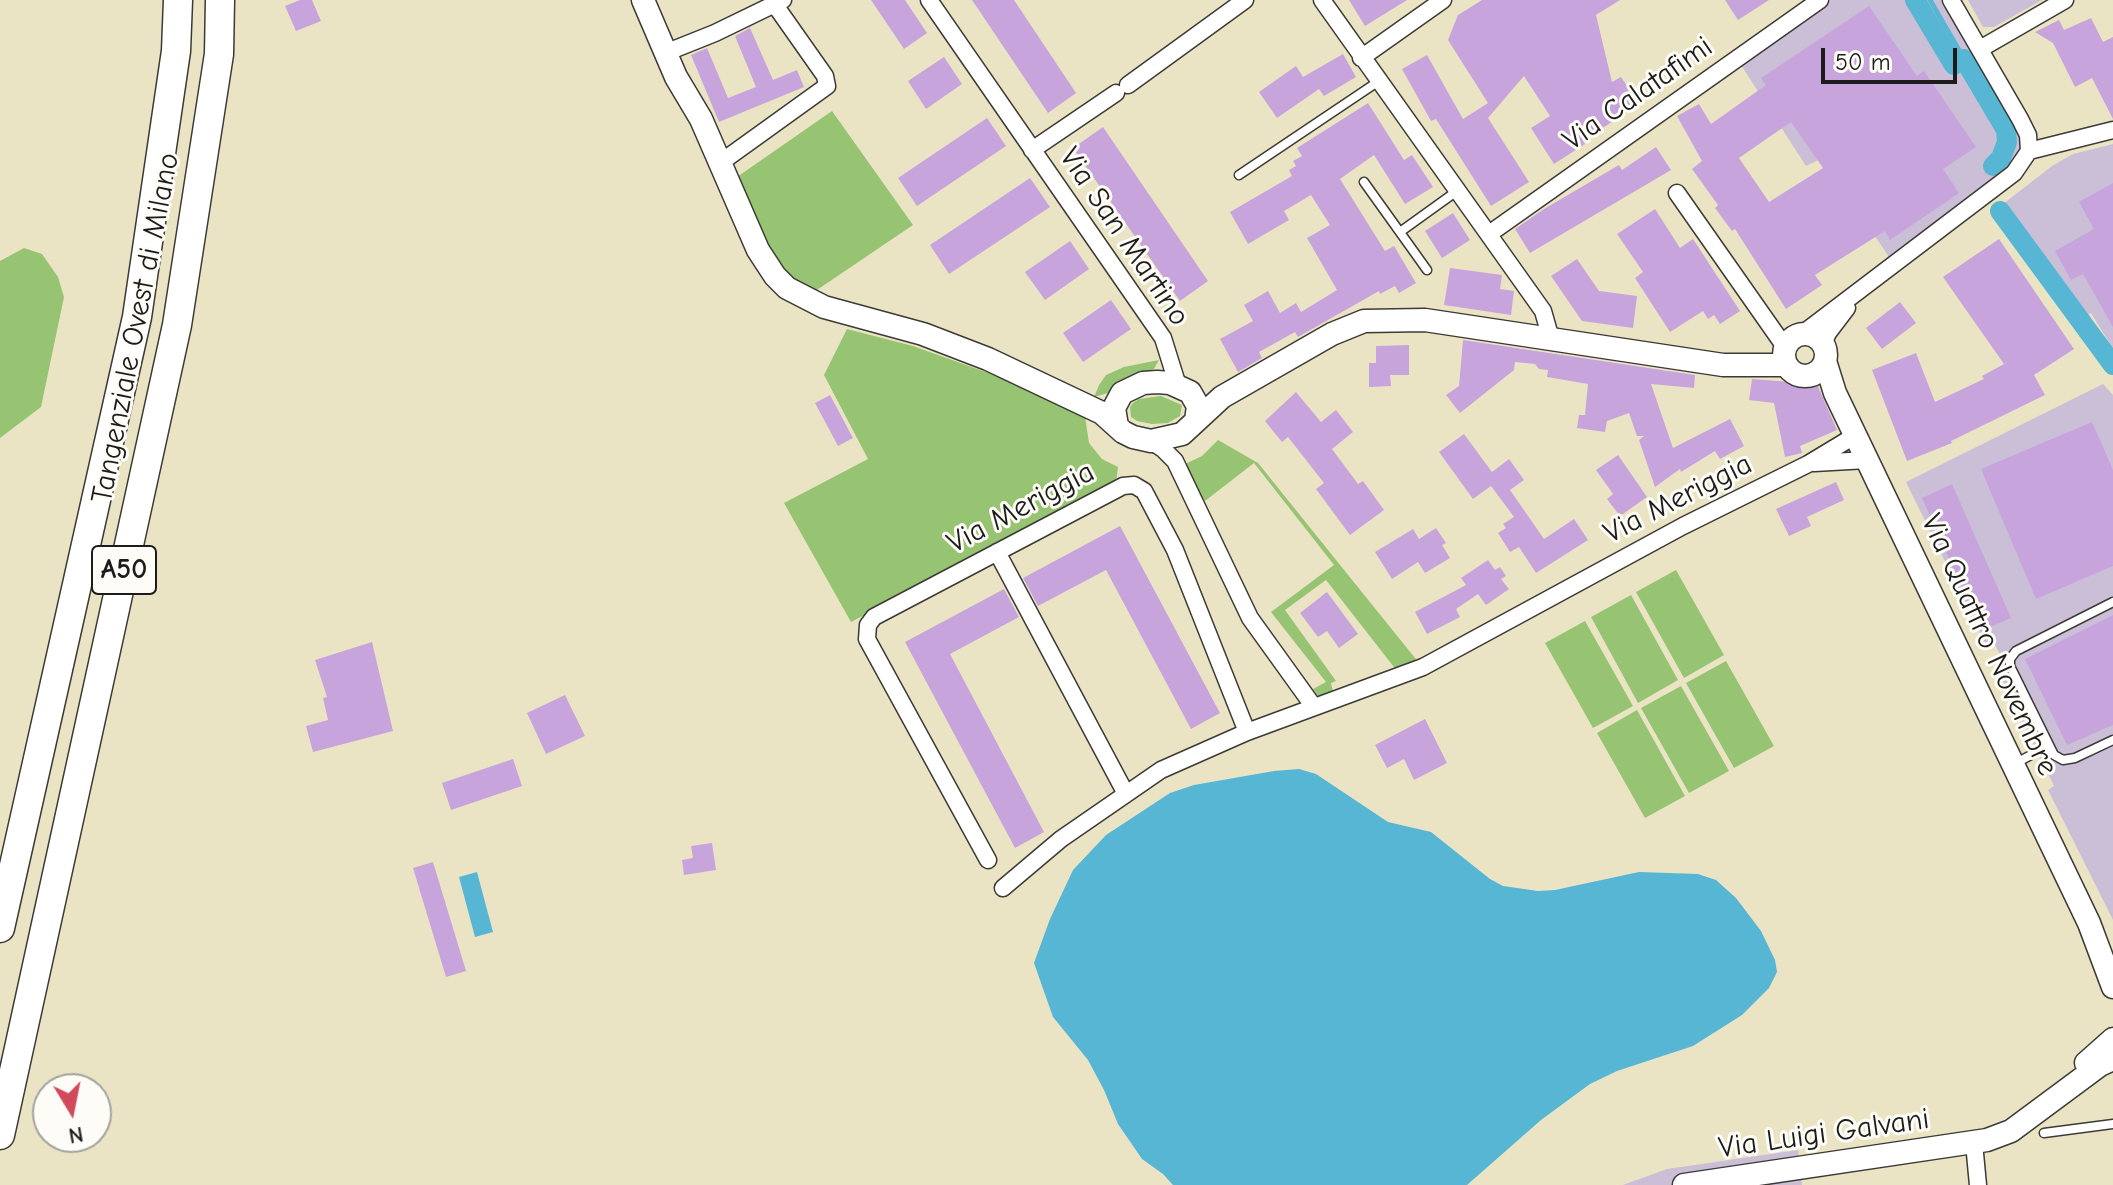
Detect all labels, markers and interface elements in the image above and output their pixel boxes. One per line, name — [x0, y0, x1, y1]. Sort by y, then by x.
street label: Via Calatafimi — [1556, 29, 1720, 159]
scale bar — [1825, 32, 1961, 82]
text: 50 m — [1835, 48, 1891, 76]
street label: Via San Martino — [1051, 141, 1197, 333]
street label: Tangenziale Ovest di Milano — [84, 150, 188, 506]
street label: Via Meriggia — [1598, 446, 1758, 552]
street label: Via Meriggia — [941, 454, 1101, 562]
street label: Via Quattro Novembre — [1913, 509, 2065, 781]
road number: A50 — [92, 546, 156, 594]
north arrow — [32, 1073, 112, 1153]
street label: Via Luigi Galvani — [1716, 1101, 1932, 1167]
text: N — [66, 1121, 85, 1149]

